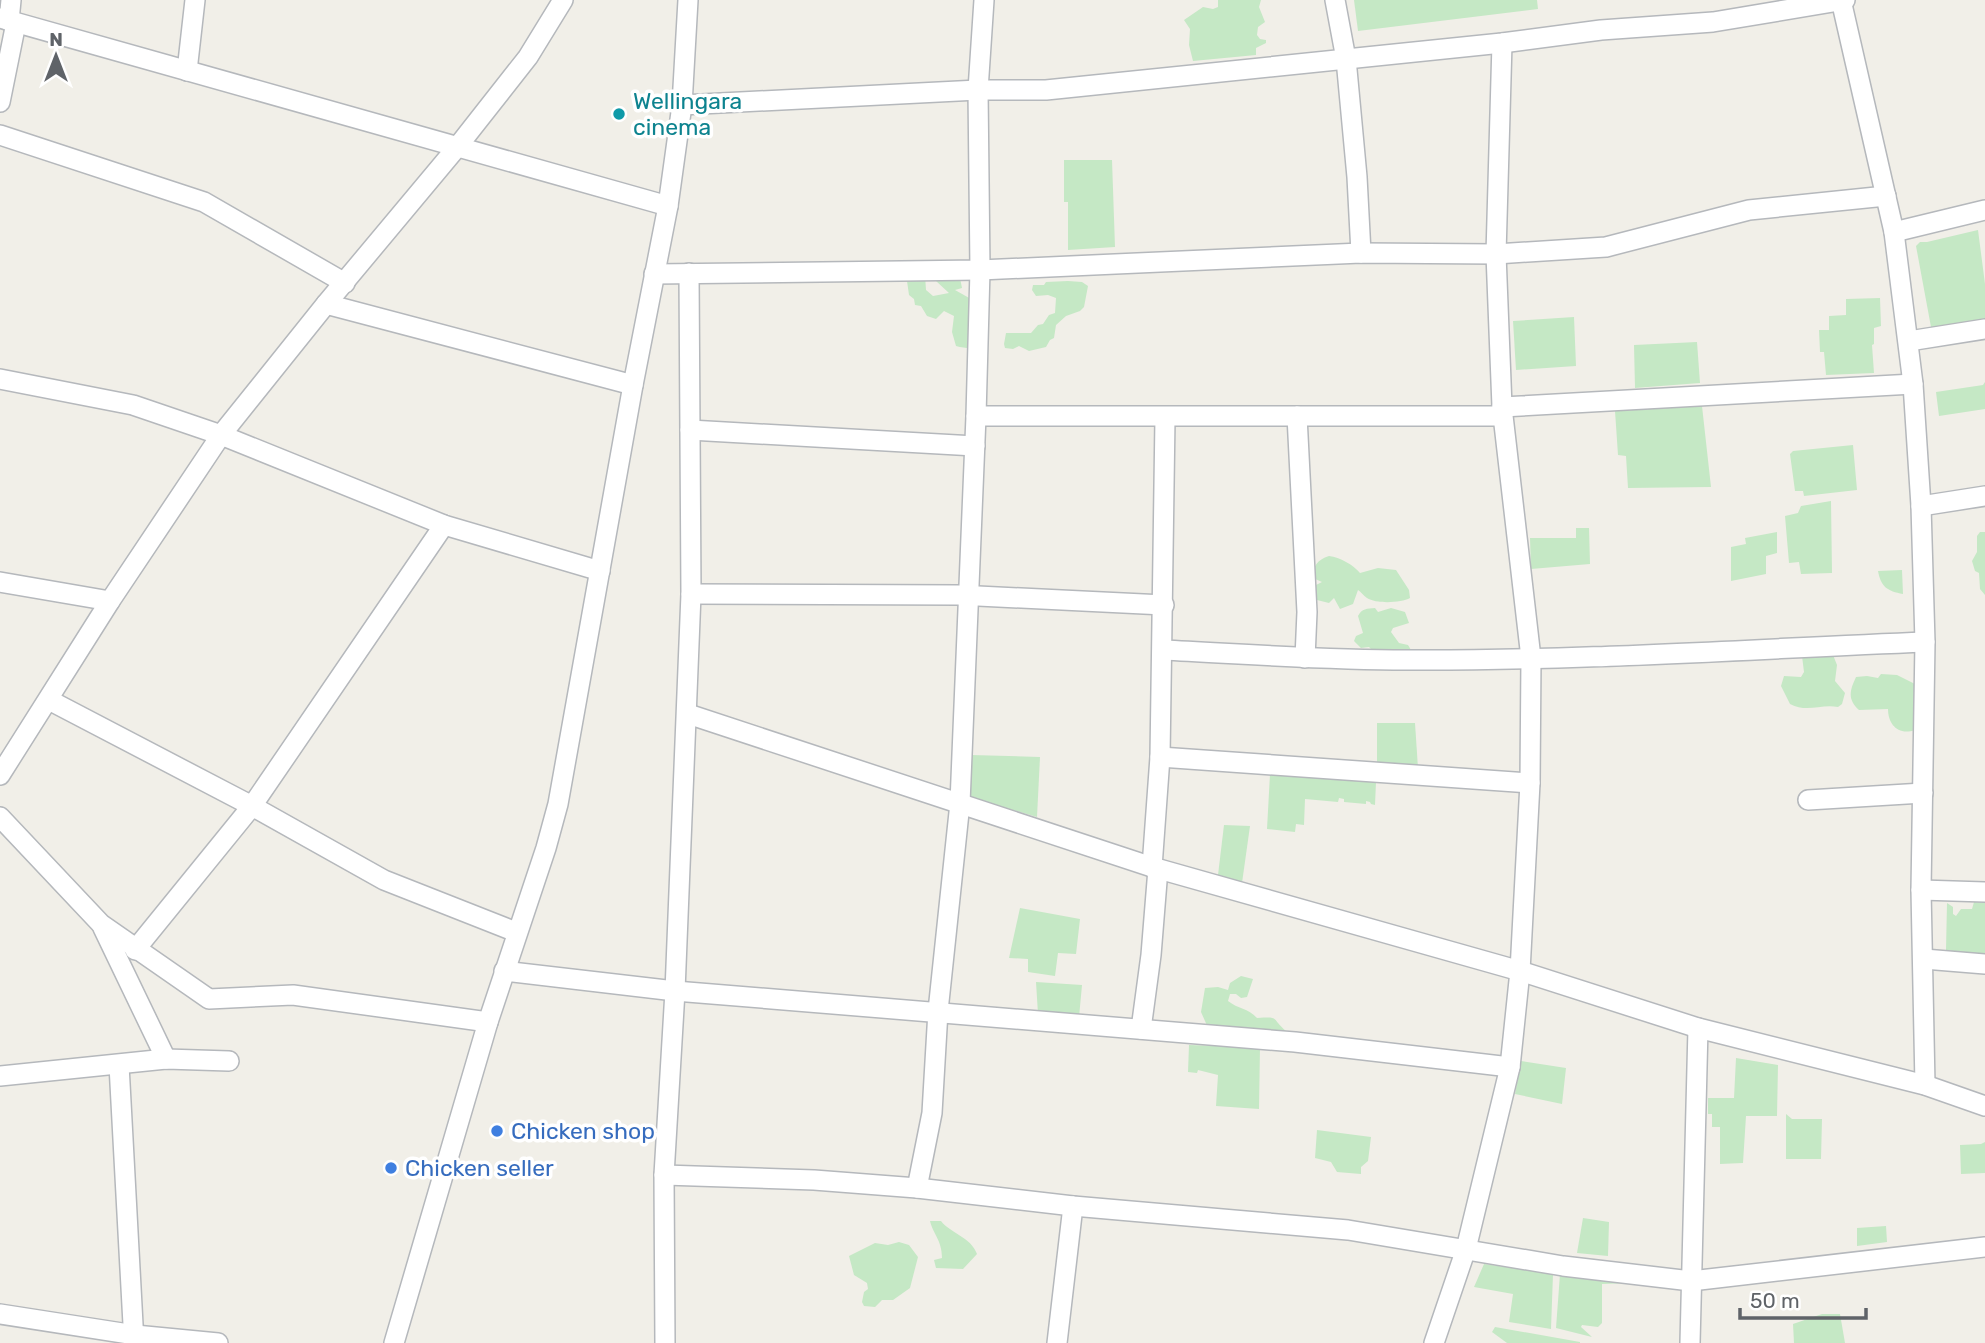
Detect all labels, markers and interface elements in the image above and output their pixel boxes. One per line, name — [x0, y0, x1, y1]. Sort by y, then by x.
north arrow — [21, 21, 91, 91]
text: N — [49, 28, 63, 51]
place label: Wellingara cinema — [633, 87, 742, 141]
marker: Wellingara cinema — [611, 106, 627, 122]
place label: Chicken shop — [511, 1117, 655, 1145]
marker: Chicken shop — [489, 1123, 505, 1139]
place label: Chicken seller — [405, 1154, 554, 1182]
marker: Chicken seller — [383, 1160, 399, 1176]
scale bar — [1740, 1276, 1866, 1320]
text: 50 m — [1750, 1288, 1800, 1313]

